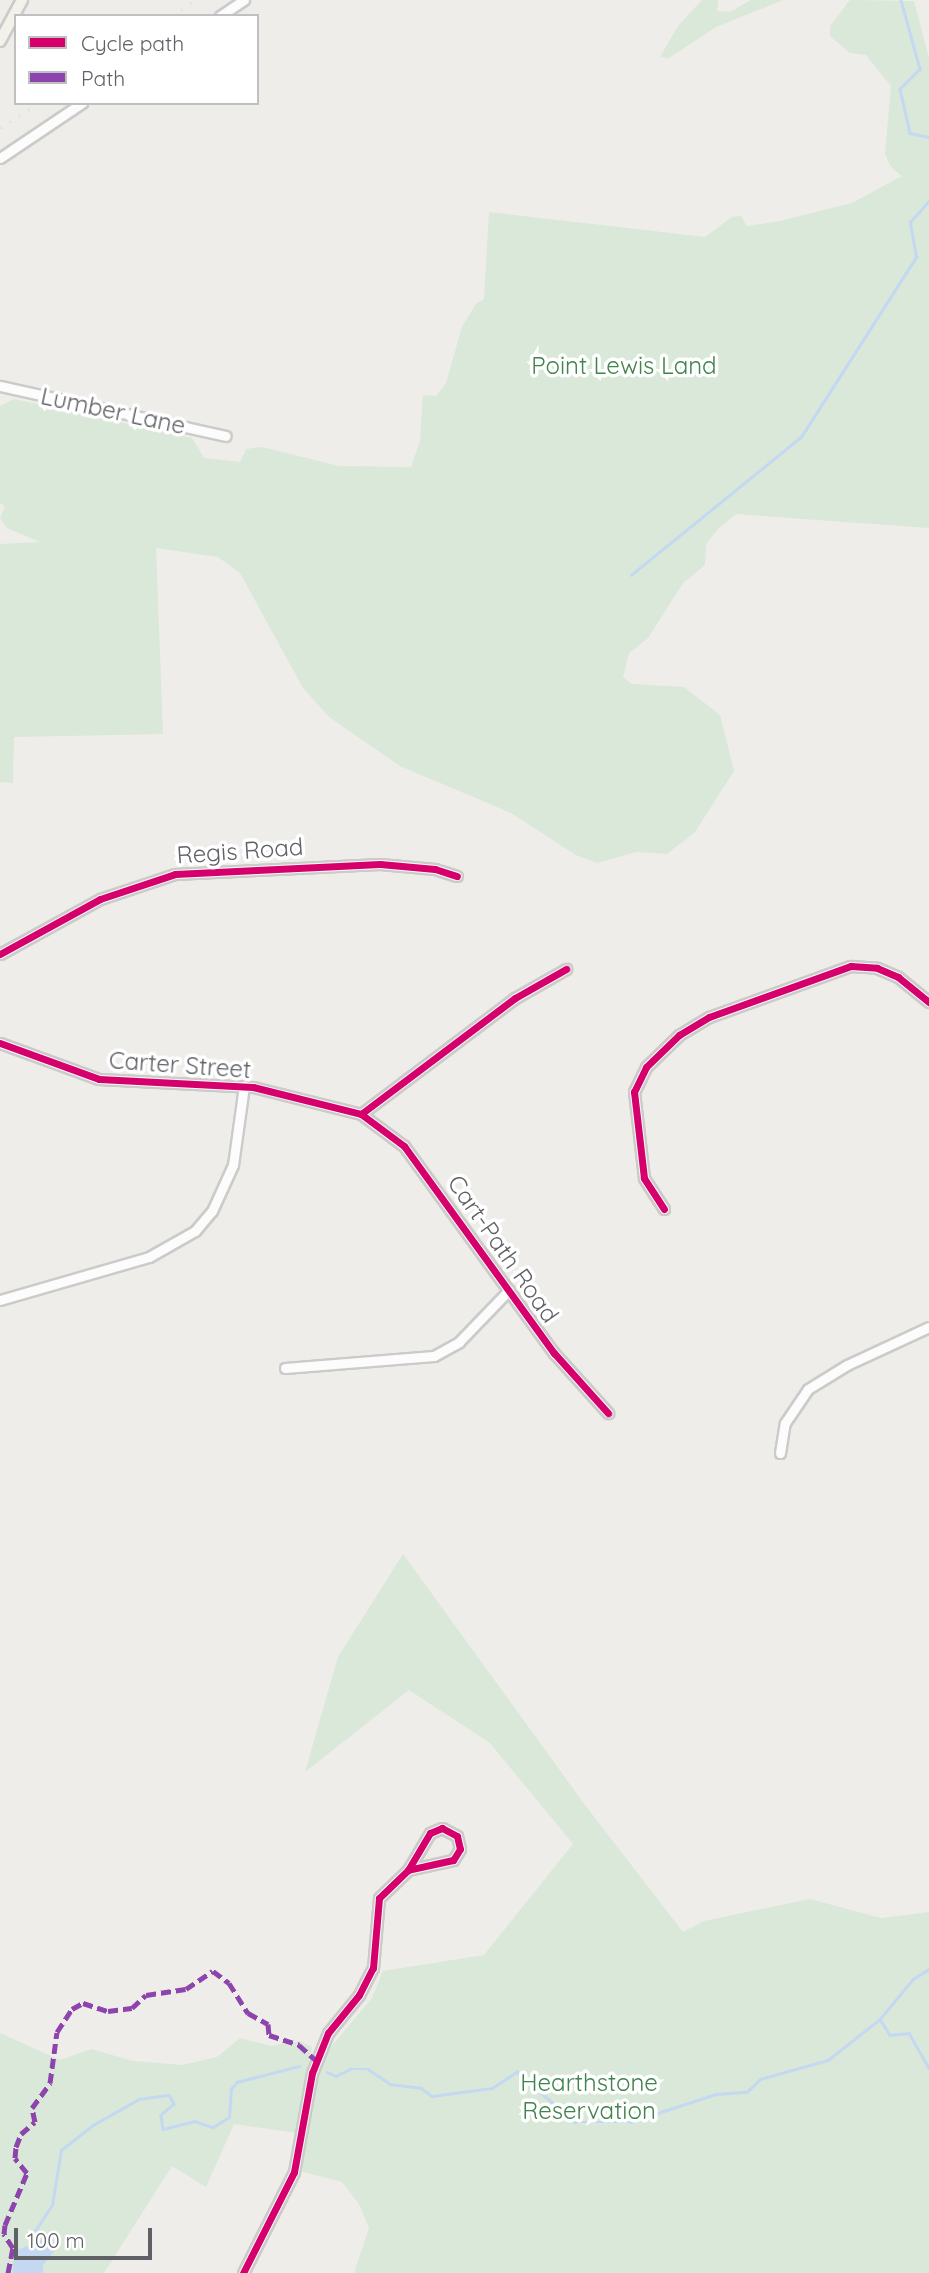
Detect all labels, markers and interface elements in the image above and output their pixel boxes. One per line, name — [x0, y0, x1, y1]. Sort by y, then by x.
legend — [14, 14, 259, 105]
text: Cycle path — [81, 30, 184, 56]
text: Path — [81, 65, 125, 91]
park label: Point Lewis Land — [531, 352, 717, 380]
street label: Lumber Lane — [38, 382, 188, 440]
street label: Regis Road — [176, 832, 304, 870]
street label: Carter Street — [108, 1046, 252, 1084]
street label: Cart-Path Road — [441, 1170, 565, 1328]
park label: Hearthstone Reservation — [520, 2069, 658, 2125]
scale bar — [18, 2214, 156, 2258]
text: 100 m — [27, 2227, 85, 2253]

